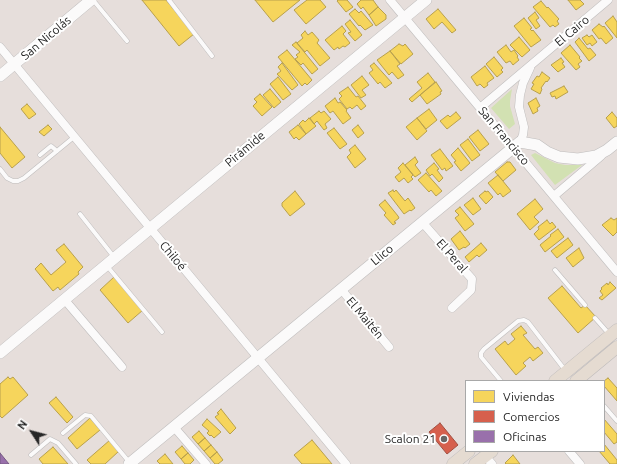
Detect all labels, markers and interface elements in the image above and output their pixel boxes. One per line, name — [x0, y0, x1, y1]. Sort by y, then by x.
street label: El Cairo — [552, 12, 592, 50]
street label: San Nicolás — [18, 13, 74, 63]
street label: San Francisco — [475, 104, 533, 168]
street label: Pirámide — [222, 128, 268, 170]
street label: El Peral — [433, 236, 471, 276]
street label: Chiloé — [157, 238, 189, 274]
street label: Llico — [368, 242, 396, 268]
street label: El Maitén — [343, 294, 387, 342]
legend — [465, 380, 605, 452]
text: Viviendas — [503, 390, 555, 403]
text: Comercios — [503, 410, 560, 423]
north arrow — [12, 412, 52, 452]
text: N — [15, 418, 30, 432]
text: Oficinas — [503, 430, 547, 443]
place label: Scalon 21 — [385, 432, 436, 446]
marker: Scalon 21 — [439, 434, 449, 444]

